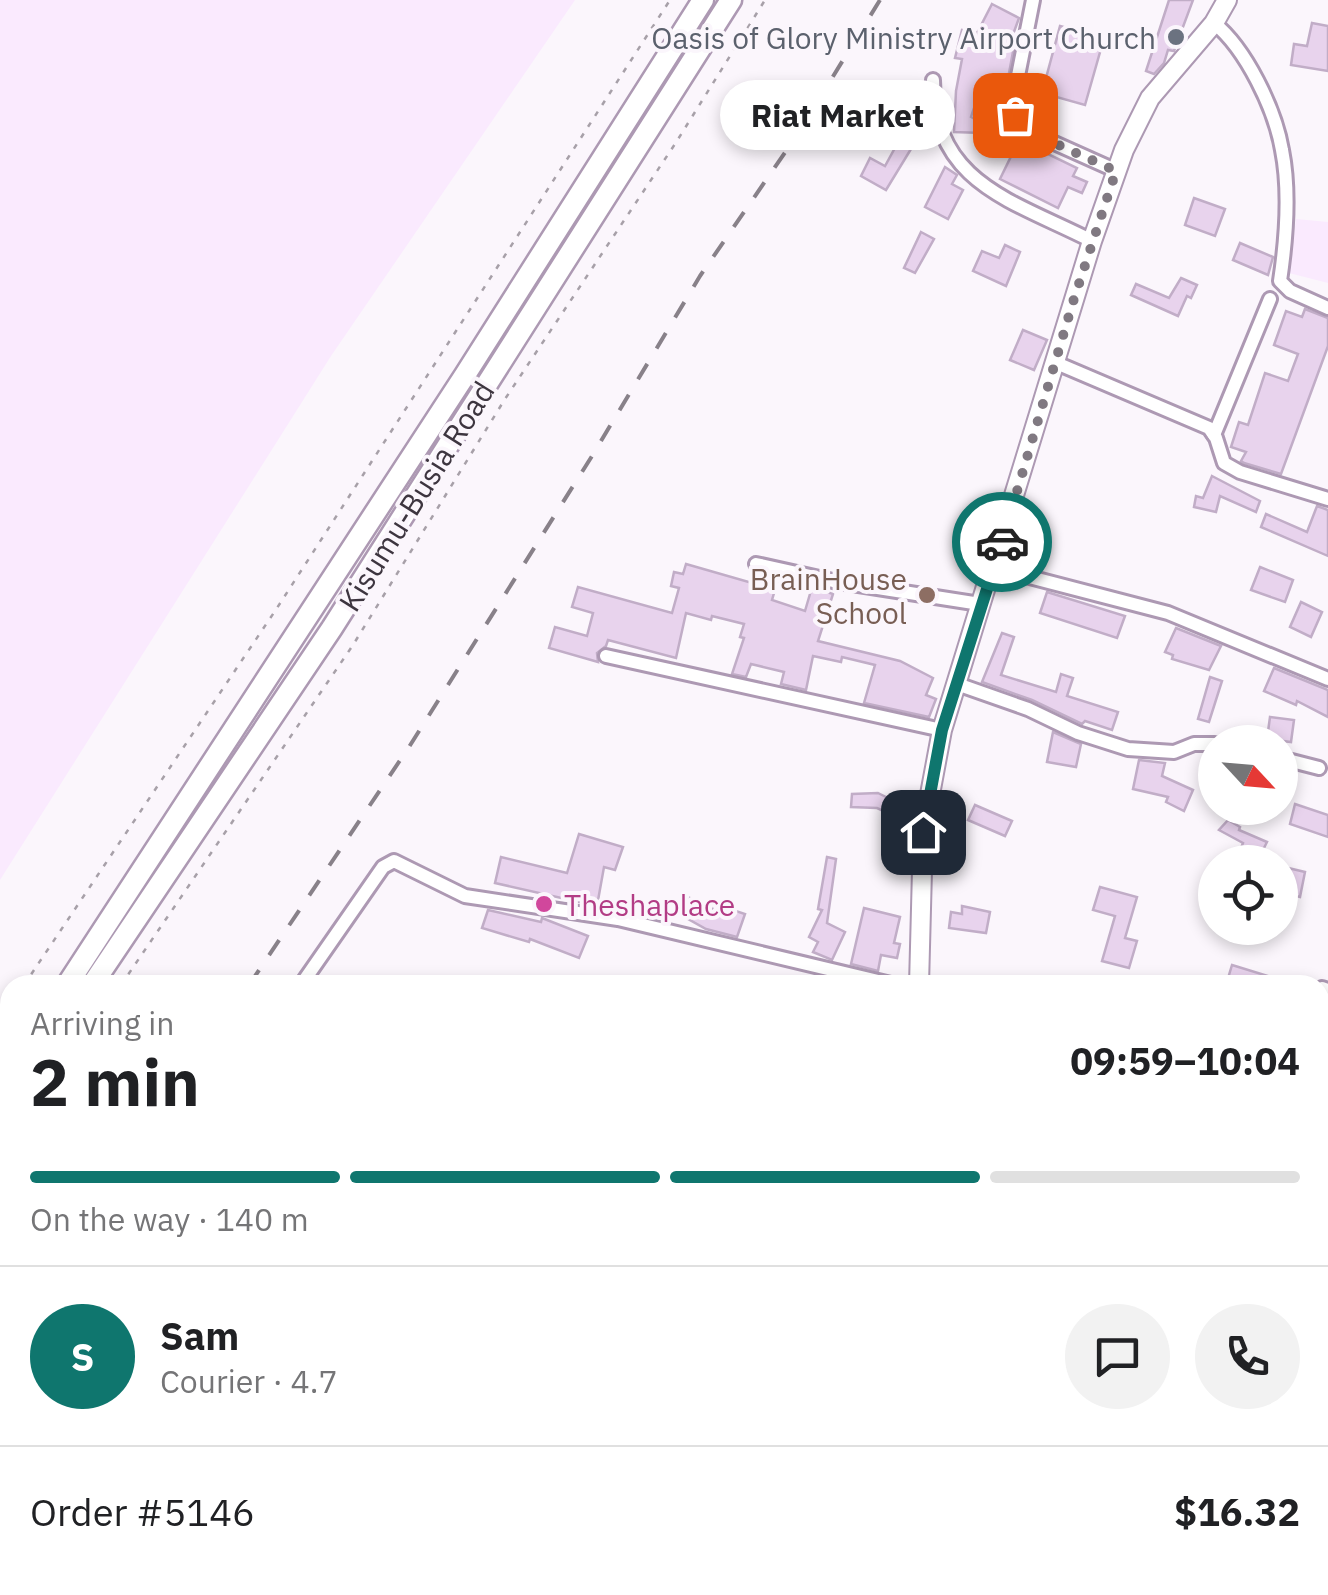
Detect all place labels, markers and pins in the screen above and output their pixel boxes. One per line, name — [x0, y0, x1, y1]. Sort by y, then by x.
place label: Oasis of Glory Ministry Airport Church — [651, 18, 1156, 57]
marker: Oasis of Glory Ministry Airport Church — [1165, 26, 1187, 48]
pin — [973, 73, 1058, 158]
callout: Riat Market — [720, 80, 955, 150]
place label: BrainHouse School — [750, 559, 907, 632]
marker: BrainHouse School — [916, 584, 938, 606]
pin — [881, 790, 966, 875]
place label: Theshaplace — [564, 885, 735, 924]
marker: Theshaplace — [533, 893, 555, 915]

